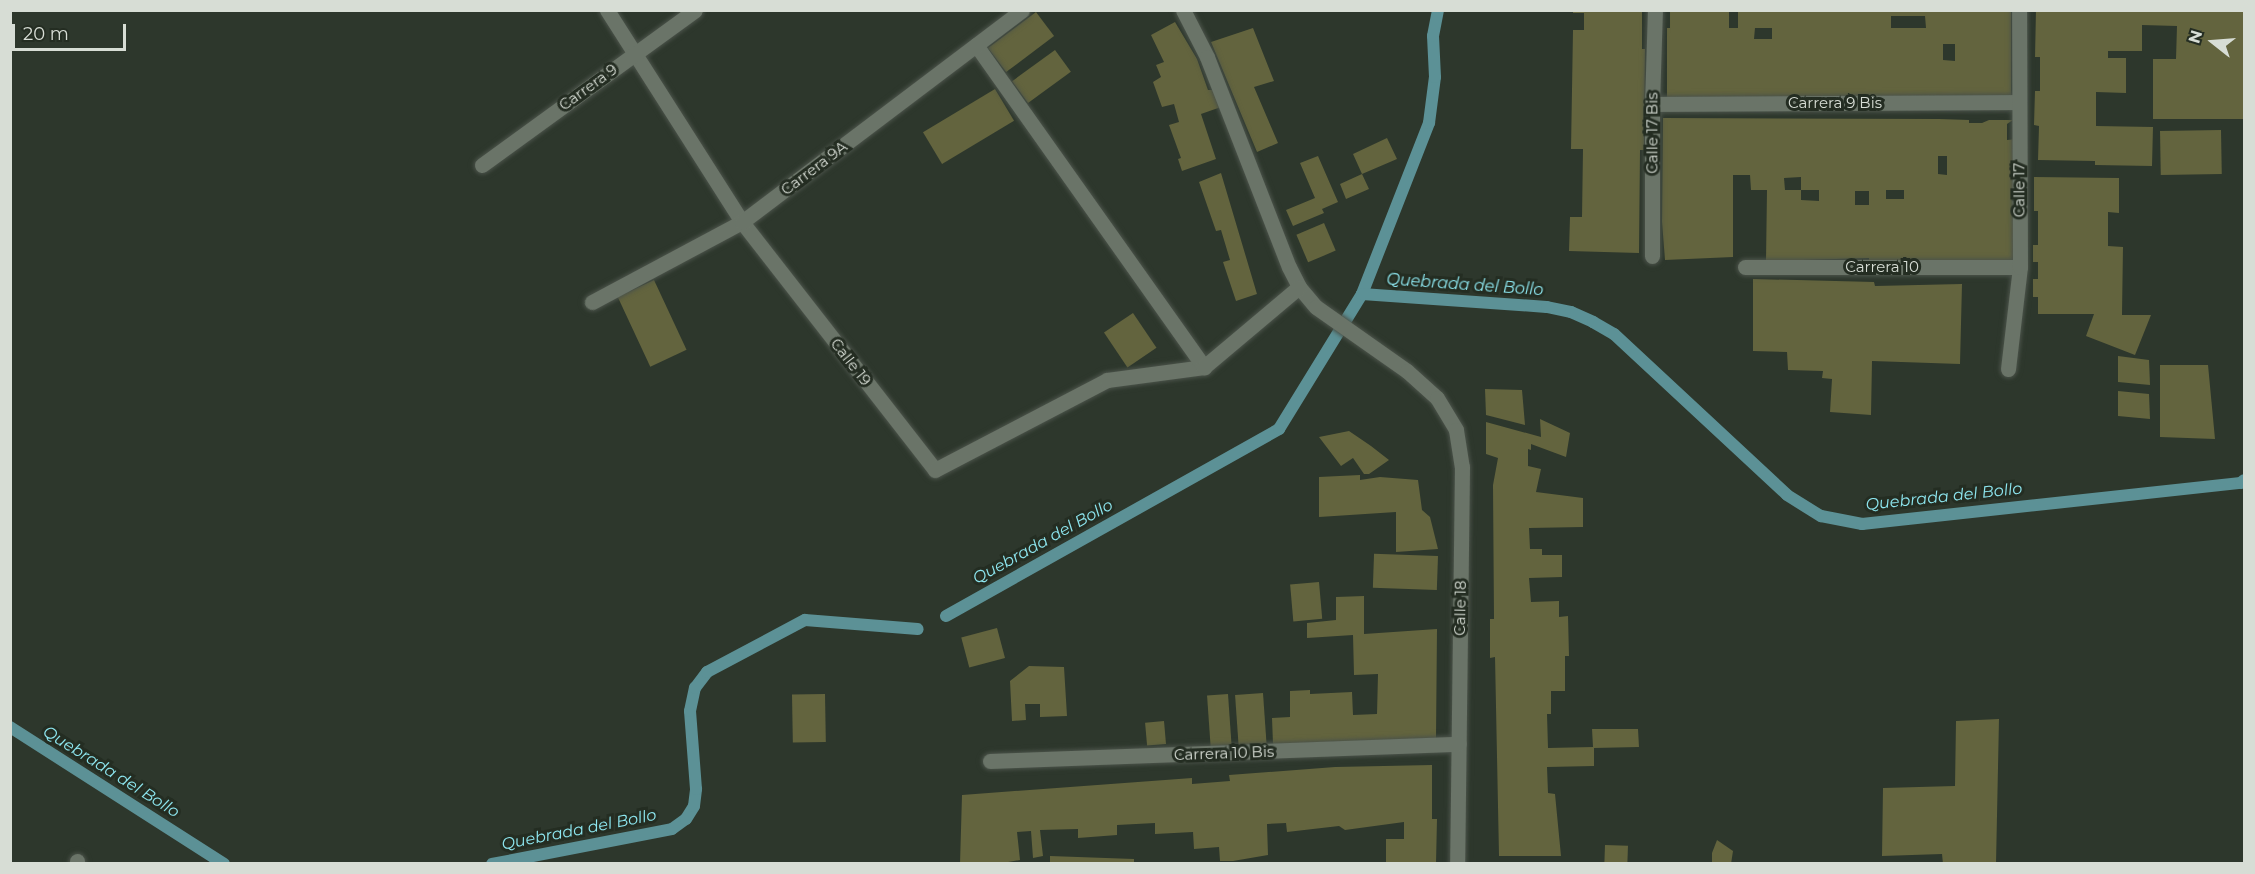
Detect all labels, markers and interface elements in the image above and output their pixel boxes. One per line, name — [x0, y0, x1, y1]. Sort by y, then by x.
scale bar — [15, 12, 129, 50]
north arrow — [2183, 12, 2243, 72]
text: 20 m — [23, 23, 69, 45]
text: N — [2184, 28, 2206, 46]
street label: Carrera 9 — [555, 60, 621, 114]
street label: Calle 17 Bis — [1643, 92, 1661, 174]
street label: Carrera 9 Bis — [1788, 94, 1882, 112]
street label: Carrera 9A — [777, 137, 851, 199]
street label: Calle 17 — [2010, 163, 2028, 217]
street label: Carrera 10 — [1845, 258, 1919, 276]
water label: Quebrada del Bollo — [1386, 270, 1544, 300]
street label: Calle 19 — [827, 335, 875, 389]
water label: Quebrada del Bollo — [1865, 479, 2023, 515]
water label: Quebrada del Bollo — [970, 495, 1116, 589]
street label: Calle 18 — [1451, 580, 1469, 636]
water label: Quebrada del Bollo — [39, 722, 183, 822]
street label: Carrera 10 Bis — [1174, 742, 1274, 764]
water label: Quebrada del Bollo — [500, 806, 658, 854]

